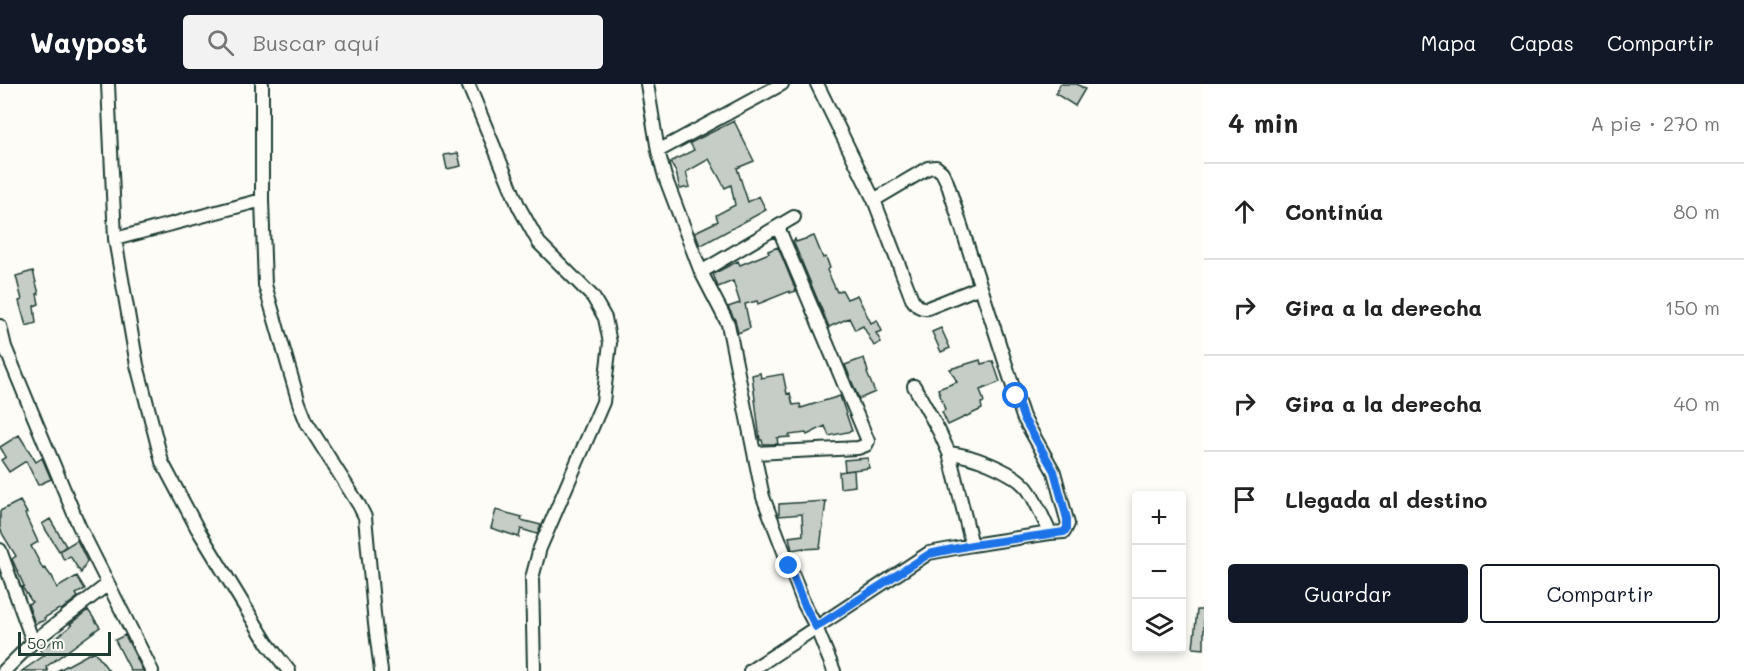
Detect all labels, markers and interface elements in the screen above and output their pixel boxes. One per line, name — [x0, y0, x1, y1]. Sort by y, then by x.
search box — [183, 15, 603, 69]
text: Waypost — [30, 24, 147, 60]
icon: search — [204, 26, 237, 59]
text: Buscar aquí — [252, 28, 380, 57]
text: Mapa — [1421, 29, 1477, 56]
text: Capas — [1510, 29, 1574, 56]
text: Compartir — [1607, 29, 1714, 56]
text: 4 min — [1228, 106, 1298, 140]
text: A pie · 270 m — [1590, 110, 1720, 136]
icon: ahead — [1228, 195, 1261, 228]
text: Continúa — [1285, 197, 1383, 226]
text: 80 m — [1673, 198, 1720, 224]
icon: right — [1228, 291, 1261, 324]
text: Gira a la derecha — [1285, 293, 1482, 322]
text: 150 m — [1665, 294, 1720, 320]
route start — [1002, 382, 1028, 408]
icon: right — [1228, 387, 1261, 420]
text: Gira a la derecha — [1285, 389, 1482, 418]
text: 40 m — [1674, 390, 1720, 416]
icon: arrive — [1228, 483, 1261, 516]
text: Llegada al destino — [1285, 485, 1487, 514]
map controls — [1132, 491, 1186, 653]
button: + — [1132, 491, 1186, 545]
button: − — [1132, 545, 1186, 599]
route end — [775, 552, 801, 578]
button: Guardar — [1228, 564, 1468, 623]
button: Compartir — [1480, 564, 1720, 623]
button: layers — [1132, 599, 1186, 653]
scale bar — [18, 629, 111, 656]
text: 50 m — [27, 632, 64, 653]

